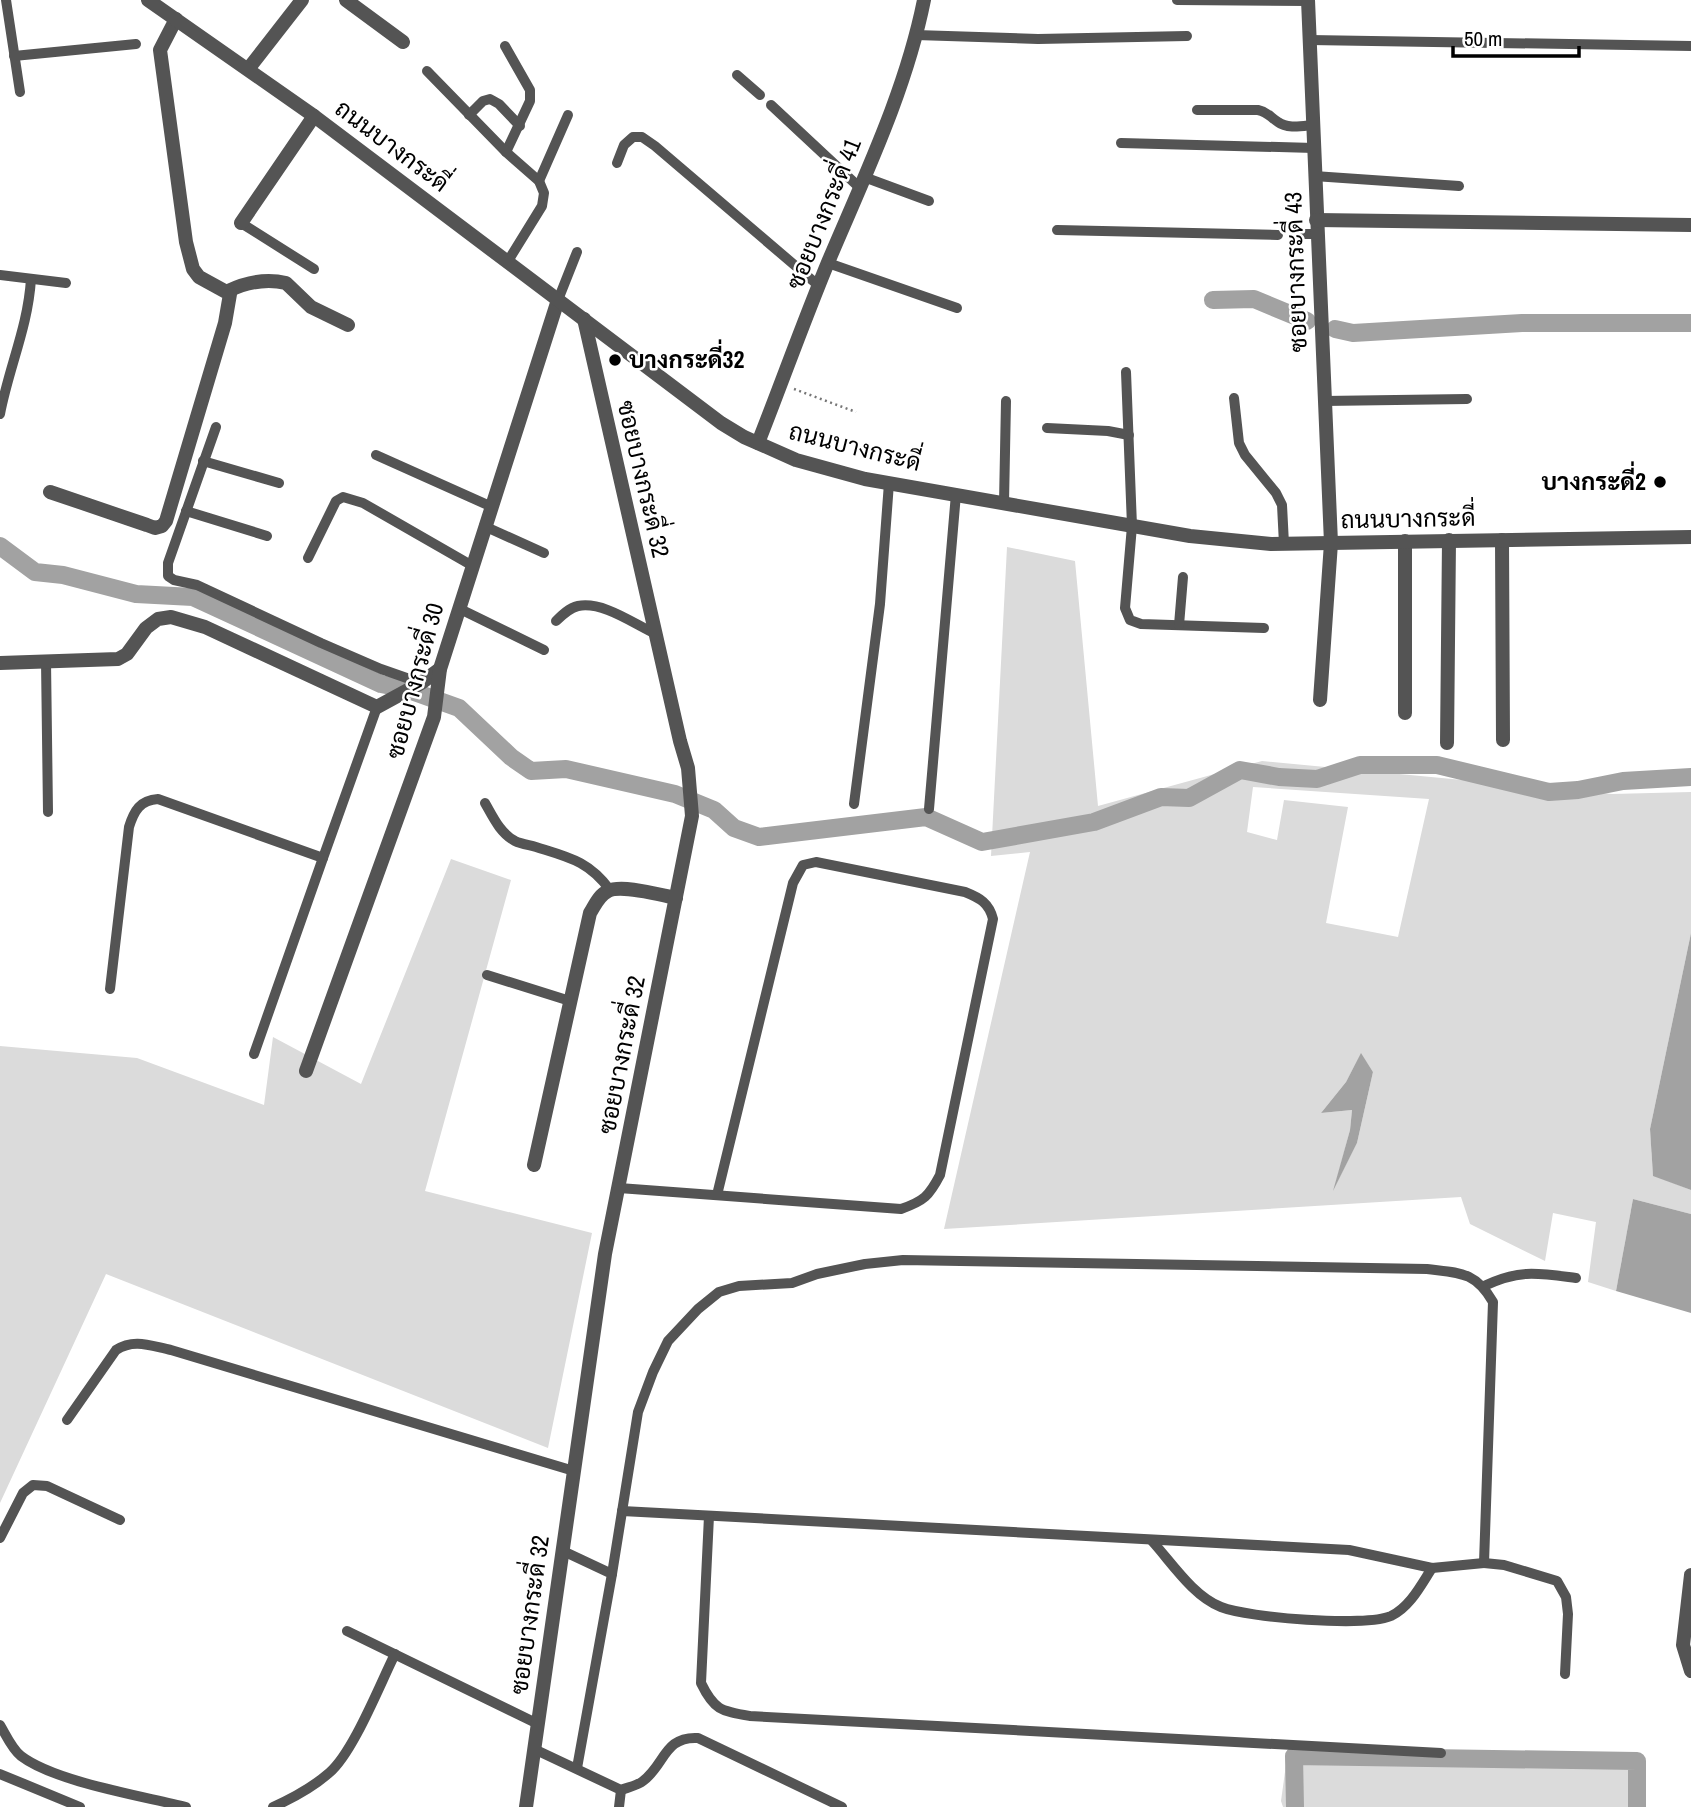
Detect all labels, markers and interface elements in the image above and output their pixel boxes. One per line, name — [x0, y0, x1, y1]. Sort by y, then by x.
scale bar — [1453, 14, 1579, 58]
text: 50 m — [1464, 24, 1502, 53]
street label: ถนนบางกระดี่ — [329, 89, 459, 199]
street label: ซอยบางกระดี่ 41 — [774, 132, 868, 294]
street label: ซอยบางกระดี่ 43 — [1272, 191, 1314, 353]
place label: บางกระดี่32 — [629, 339, 745, 375]
marker: บางกระดี่32 — [607, 352, 623, 368]
street label: ซอยบางกระดี่ 32 — [610, 396, 682, 561]
street label: ถนนบางกระดี่ — [786, 410, 926, 478]
place label: บางกระดี่2 — [1541, 461, 1646, 497]
marker: บางกระดี่2 — [1652, 474, 1668, 490]
street label: ถนนบางกระดี่ — [1340, 497, 1476, 535]
street label: ซอยบางกระดี่ 30 — [374, 598, 450, 762]
street label: ซอยบางกระดี่ 32 — [586, 972, 652, 1137]
street label: ซอยบางกระดี่ 32 — [498, 1533, 556, 1697]

